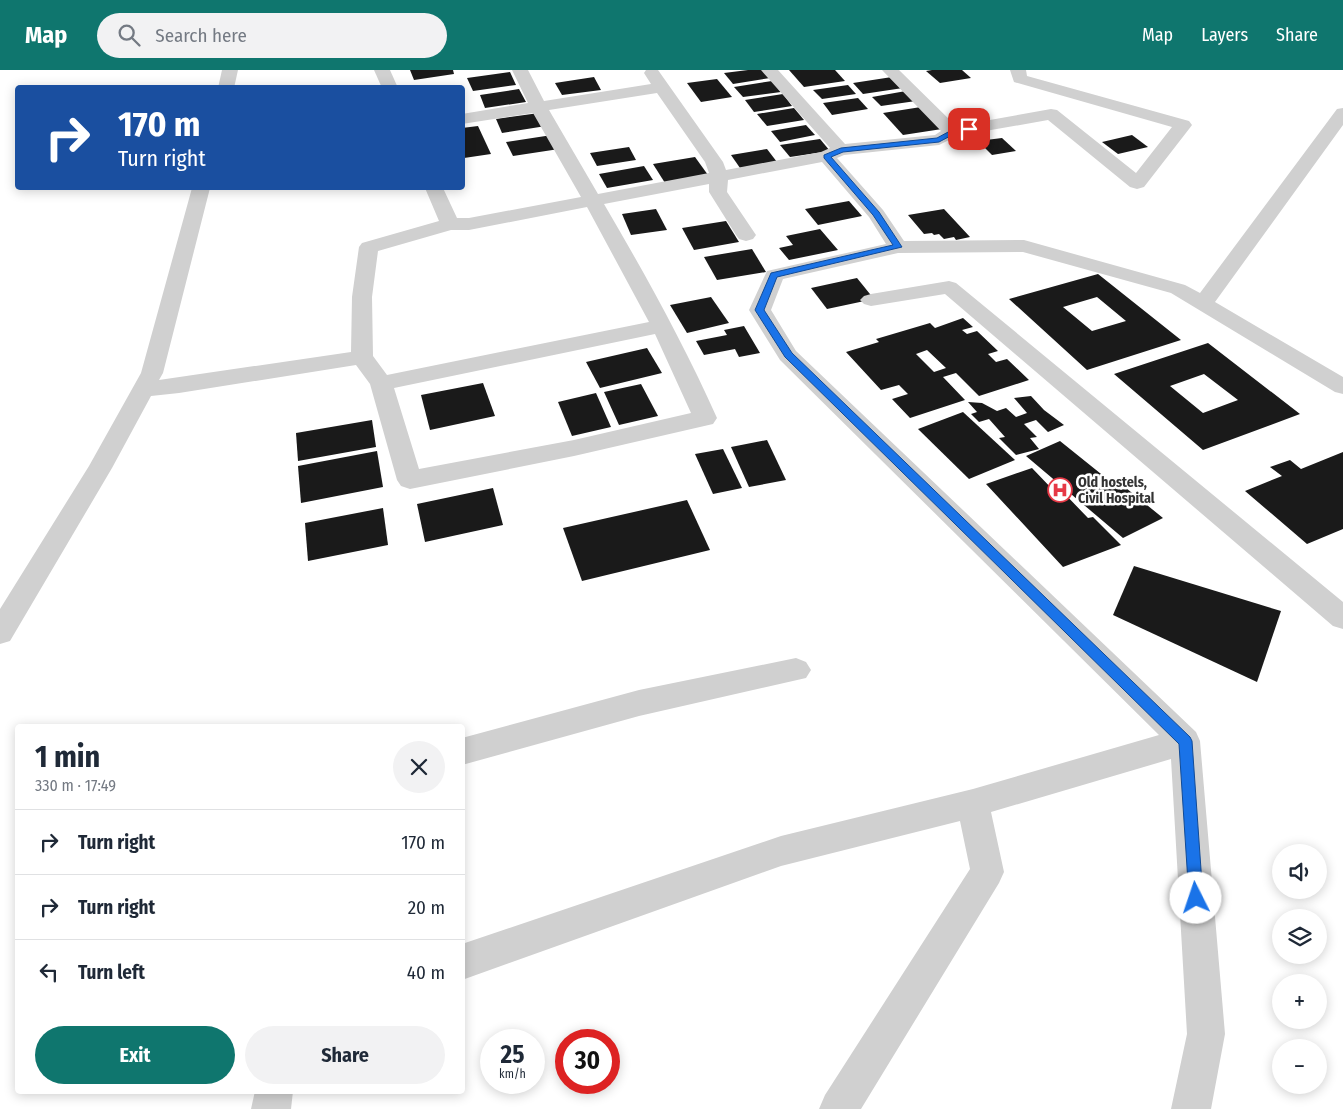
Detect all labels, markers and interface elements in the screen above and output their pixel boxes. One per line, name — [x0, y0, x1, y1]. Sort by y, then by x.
search box — [97, 13, 447, 58]
text: Map — [25, 21, 67, 49]
icon: search — [115, 21, 143, 49]
text: Search here — [155, 24, 247, 47]
text: Map — [1142, 24, 1173, 46]
text: Layers — [1201, 24, 1248, 46]
text: Share — [1276, 24, 1318, 46]
text: 170 m — [118, 103, 201, 145]
icon: right — [35, 105, 100, 170]
pin — [948, 108, 990, 150]
icon: arrive — [955, 115, 983, 143]
text: Turn right — [118, 145, 206, 172]
place label: Old hostels, Civil Hospital — [1078, 474, 1155, 507]
hospital icon: Old hostels, Civil Hospital — [1047, 477, 1073, 503]
text: 1 min — [35, 739, 100, 775]
button: close — [393, 741, 445, 793]
text: 330 m · 17:49 — [35, 776, 116, 795]
icon: right — [35, 828, 63, 856]
text: Turn right — [78, 831, 155, 854]
text: 170 m — [401, 831, 445, 854]
map controls — [1272, 844, 1327, 1094]
button: sound — [1272, 844, 1327, 899]
position arrow — [1169, 871, 1221, 923]
icon: right — [35, 893, 63, 921]
text: Turn right — [78, 896, 155, 919]
text: 20 m — [408, 896, 445, 919]
button: layers — [1272, 909, 1327, 964]
icon: left — [35, 958, 63, 986]
text: Turn left — [78, 961, 145, 984]
text: 40 m — [407, 961, 445, 984]
button: + — [1272, 974, 1327, 1029]
button: Exit — [35, 1026, 235, 1084]
button: Share — [245, 1026, 445, 1084]
speed limit sign: 30 — [555, 1029, 620, 1094]
button: − — [1272, 1039, 1327, 1094]
text: 25 — [501, 1040, 524, 1070]
text: km/h — [499, 1067, 526, 1081]

